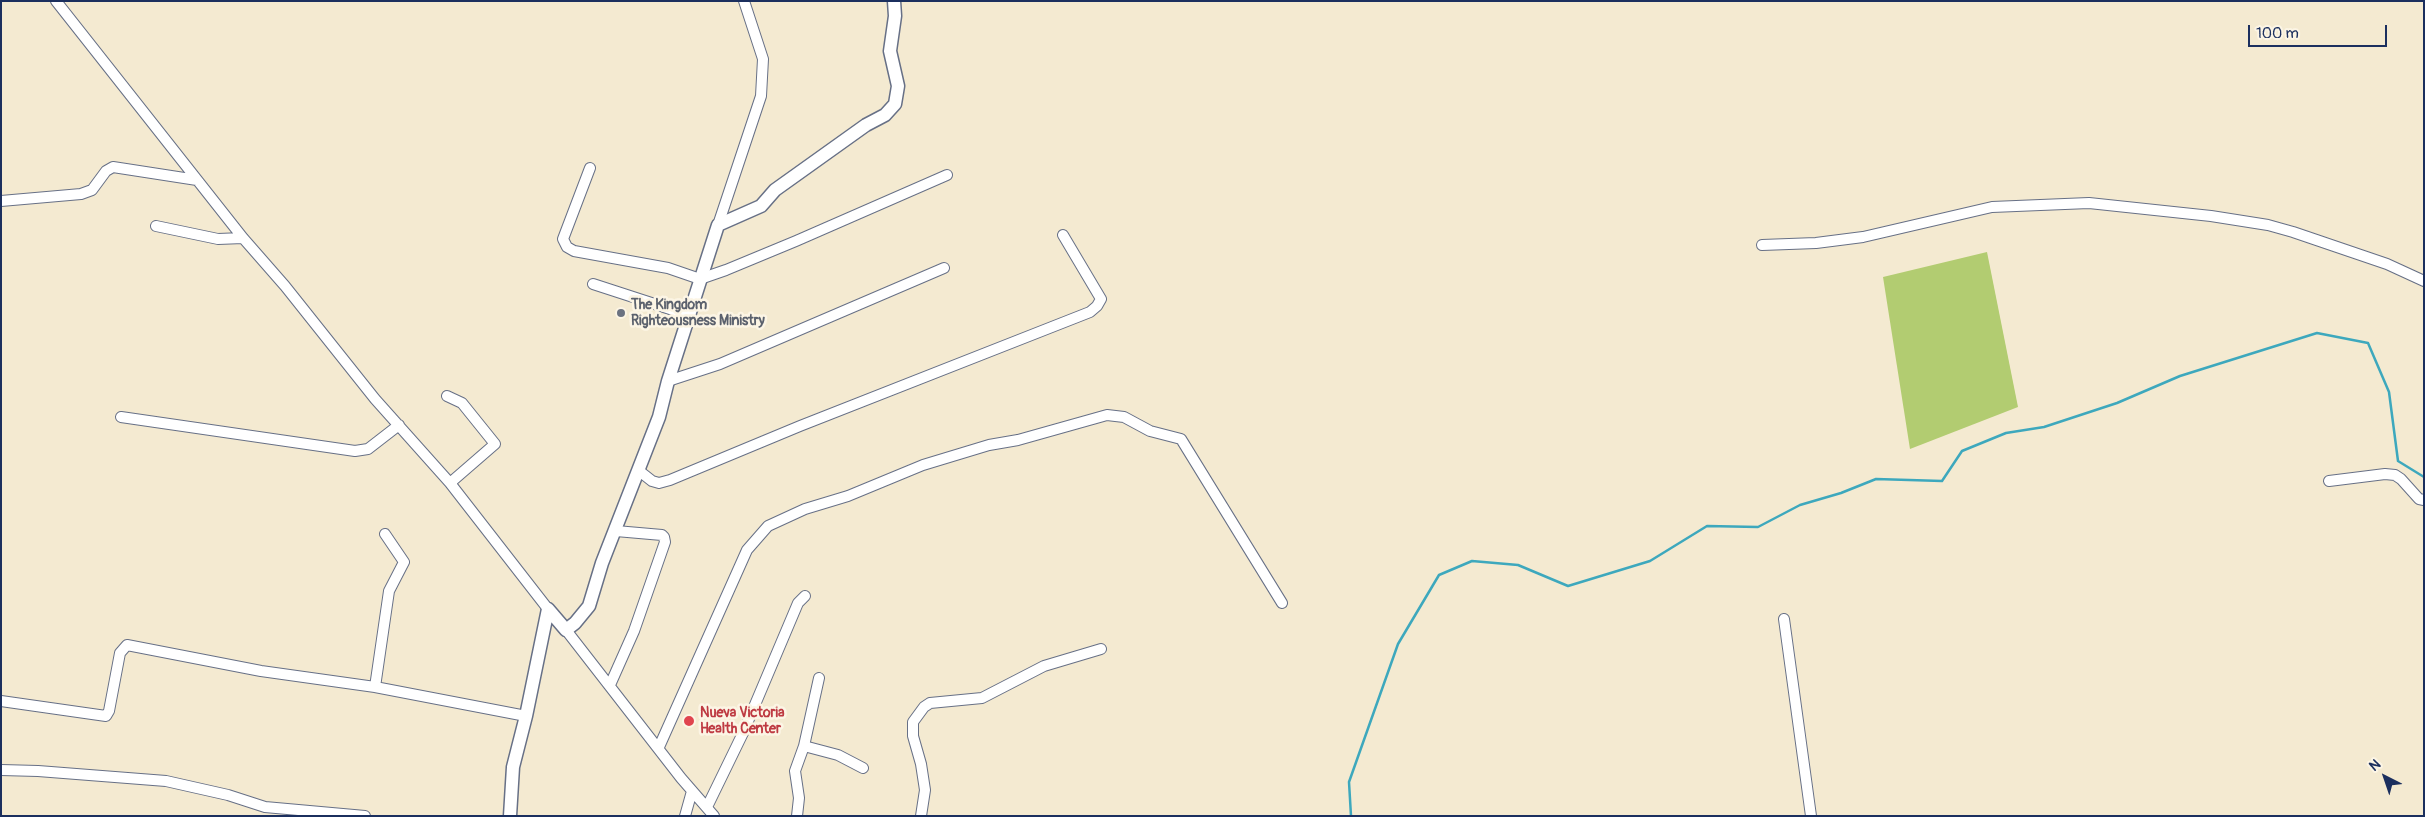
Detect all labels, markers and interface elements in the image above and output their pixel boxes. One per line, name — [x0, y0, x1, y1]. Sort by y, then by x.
scale bar — [2250, 15, 2389, 47]
text: 100 m — [2256, 24, 2299, 43]
place label: The Kingdom Righteousness Ministry — [631, 297, 765, 330]
marker: The Kingdom Righteousness Ministry — [615, 307, 627, 319]
place label: Nueva Victoria Health Center — [700, 705, 784, 738]
marker: Nueva Victoria Health Center — [682, 714, 696, 728]
north arrow — [2360, 752, 2410, 802]
text: N — [2366, 756, 2384, 775]

